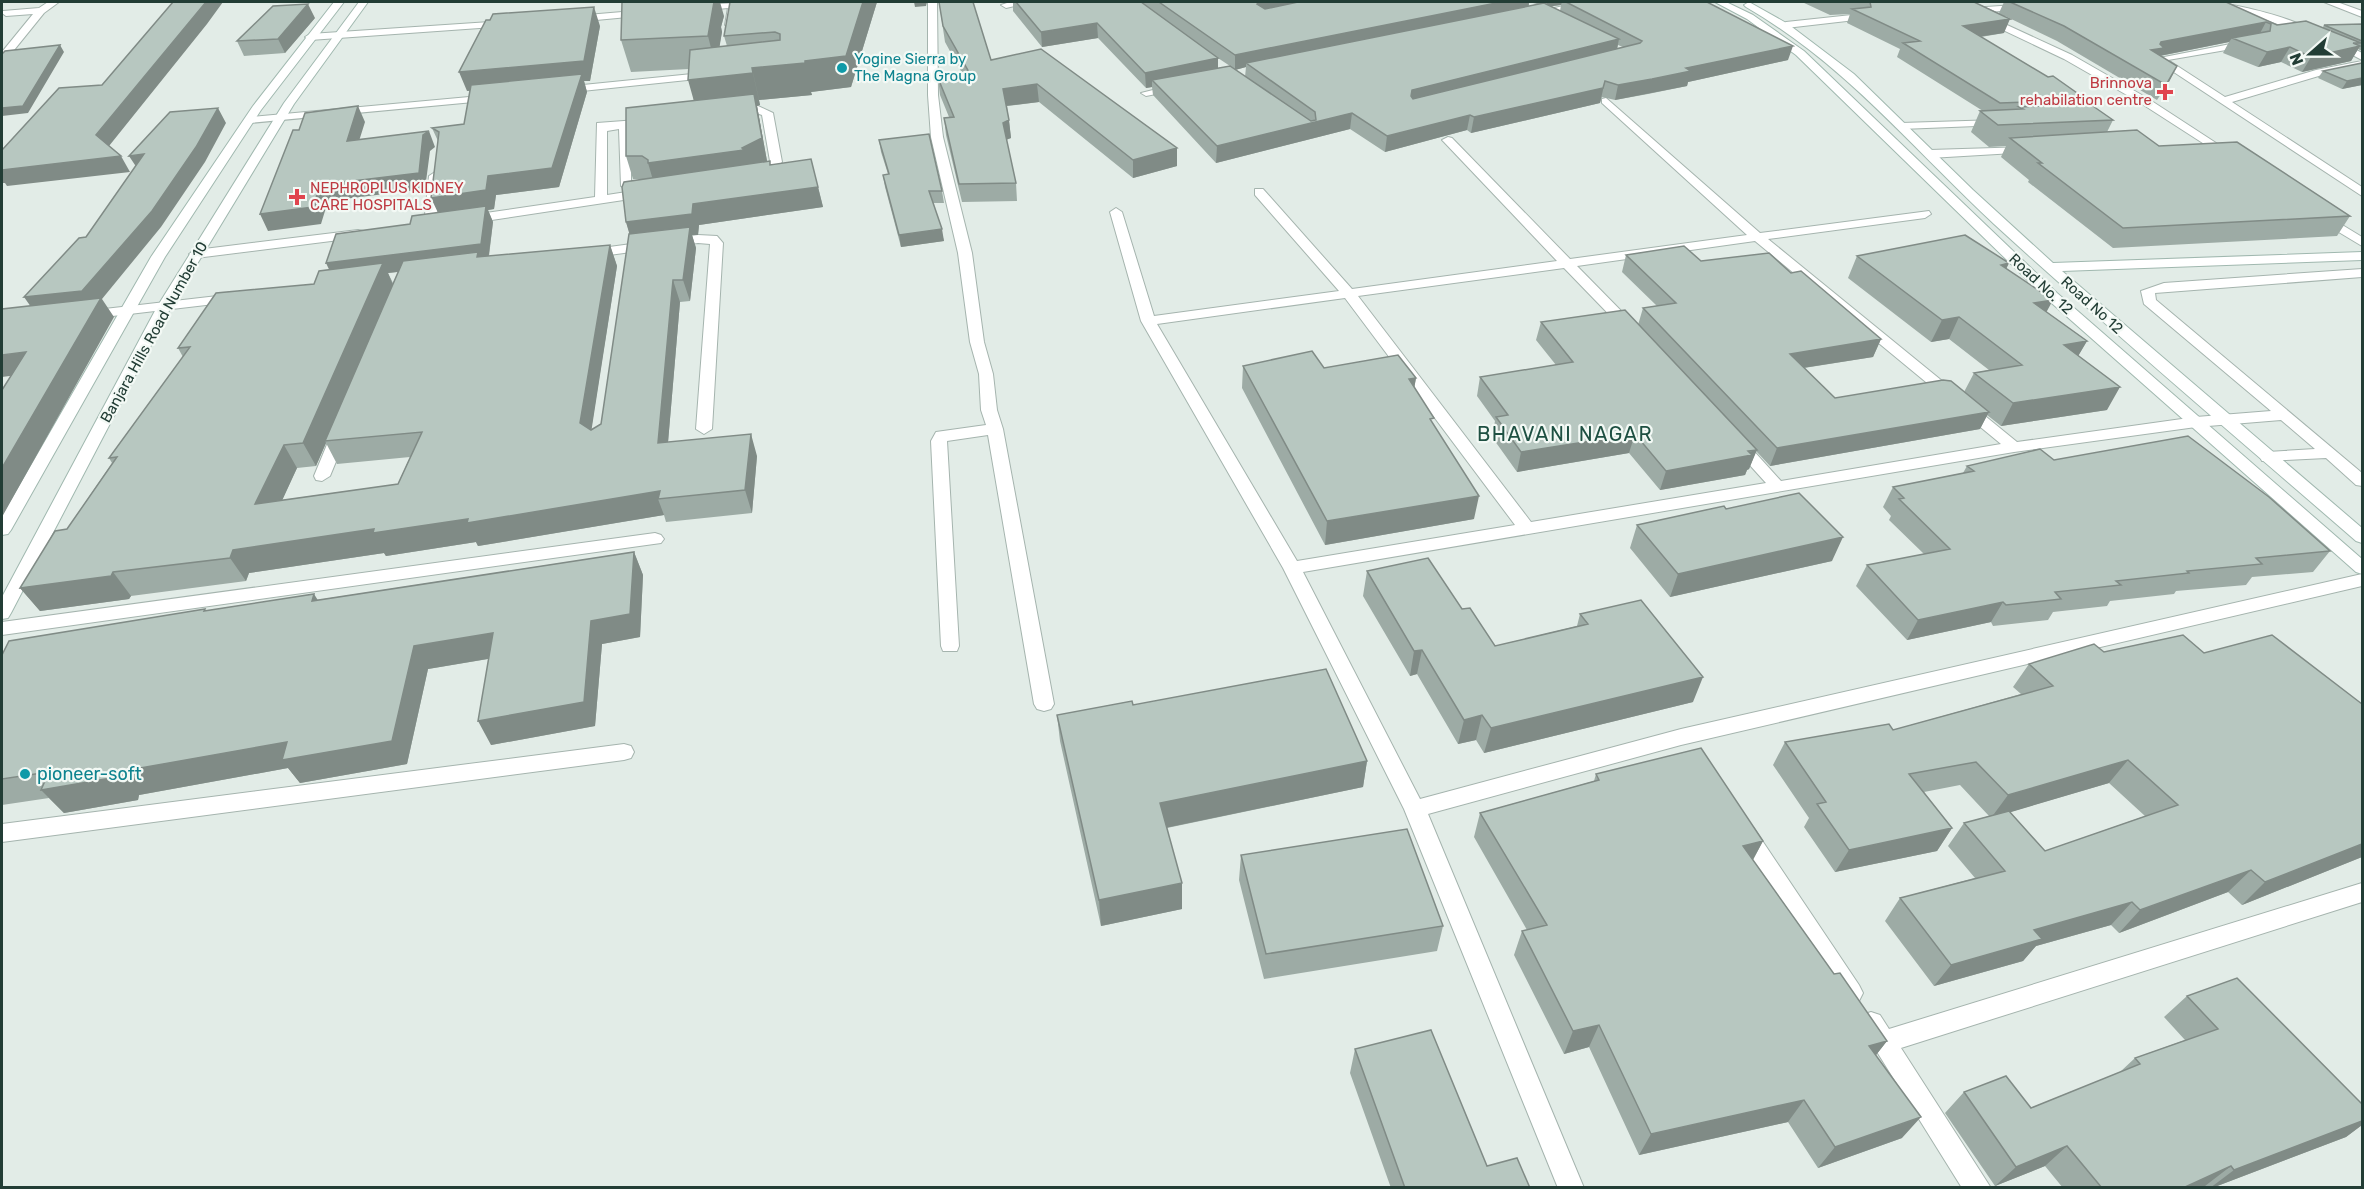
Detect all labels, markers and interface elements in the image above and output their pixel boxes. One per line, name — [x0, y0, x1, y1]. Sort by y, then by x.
north arrow — [2280, 24, 2340, 84]
place label: Yogine Sierra by The Magna Group — [854, 50, 976, 85]
text: N — [2286, 50, 2307, 68]
marker: Yogine Sierra by The Magna Group — [835, 61, 849, 75]
place label: Brinnova rehabilation centre — [2020, 74, 2152, 109]
marker: Brinnova rehabilation centre — [2156, 83, 2174, 101]
place label: NEPHROPLUS KIDNEY CARE HOSPITALS — [310, 179, 464, 214]
marker: NEPHROPLUS KIDNEY CARE HOSPITALS — [288, 188, 306, 206]
street label: Banjara Hills Road Number 10 — [97, 238, 211, 426]
street label: Road No. 12 — [2005, 250, 2077, 318]
street label: Road No 12 — [2057, 272, 2127, 338]
district label: BHAVANI NAGAR — [1477, 422, 1653, 446]
place label: pioneer-soft — [37, 763, 142, 785]
marker: pioneer-soft — [18, 767, 32, 781]

